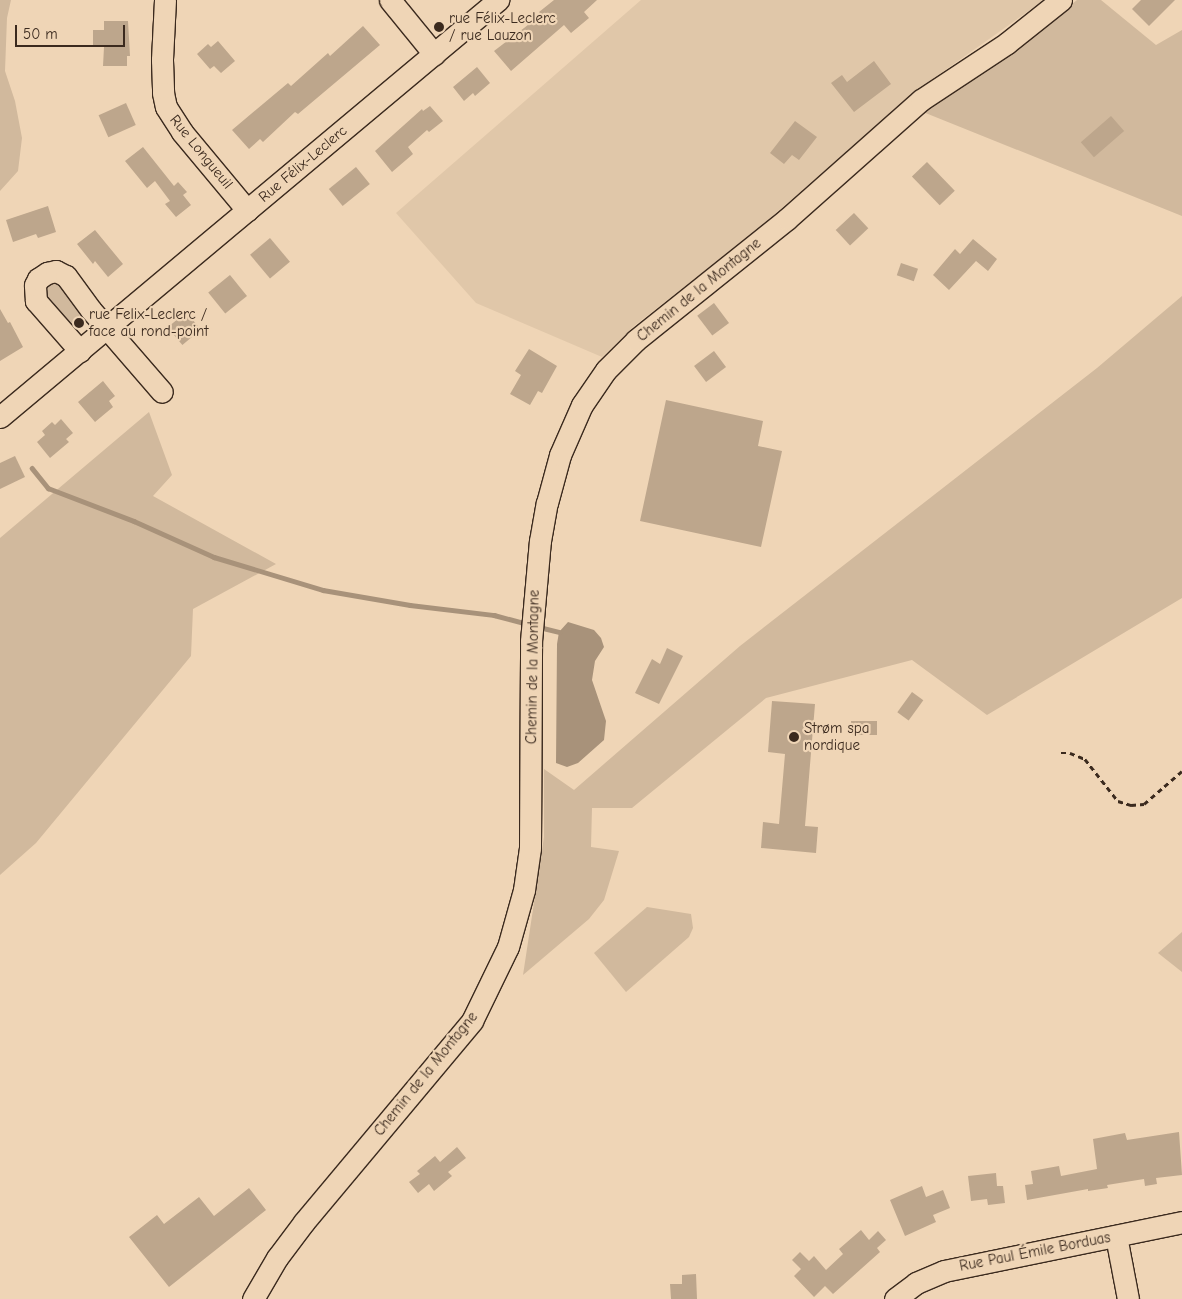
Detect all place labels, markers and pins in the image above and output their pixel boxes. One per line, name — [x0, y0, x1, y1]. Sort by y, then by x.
place label: rue Félix-Leclerc / rue Lauzon — [449, 9, 556, 44]
marker: rue Félix-Leclerc / rue Lauzon — [433, 21, 445, 33]
place label: rue Felix-Leclerc / face au rond-point — [89, 305, 209, 340]
marker: rue Felix-Leclerc / face au rond-point — [73, 317, 85, 329]
place label: Strøm spa nordique — [804, 719, 869, 754]
marker: Strøm spa nordique — [788, 731, 800, 743]

